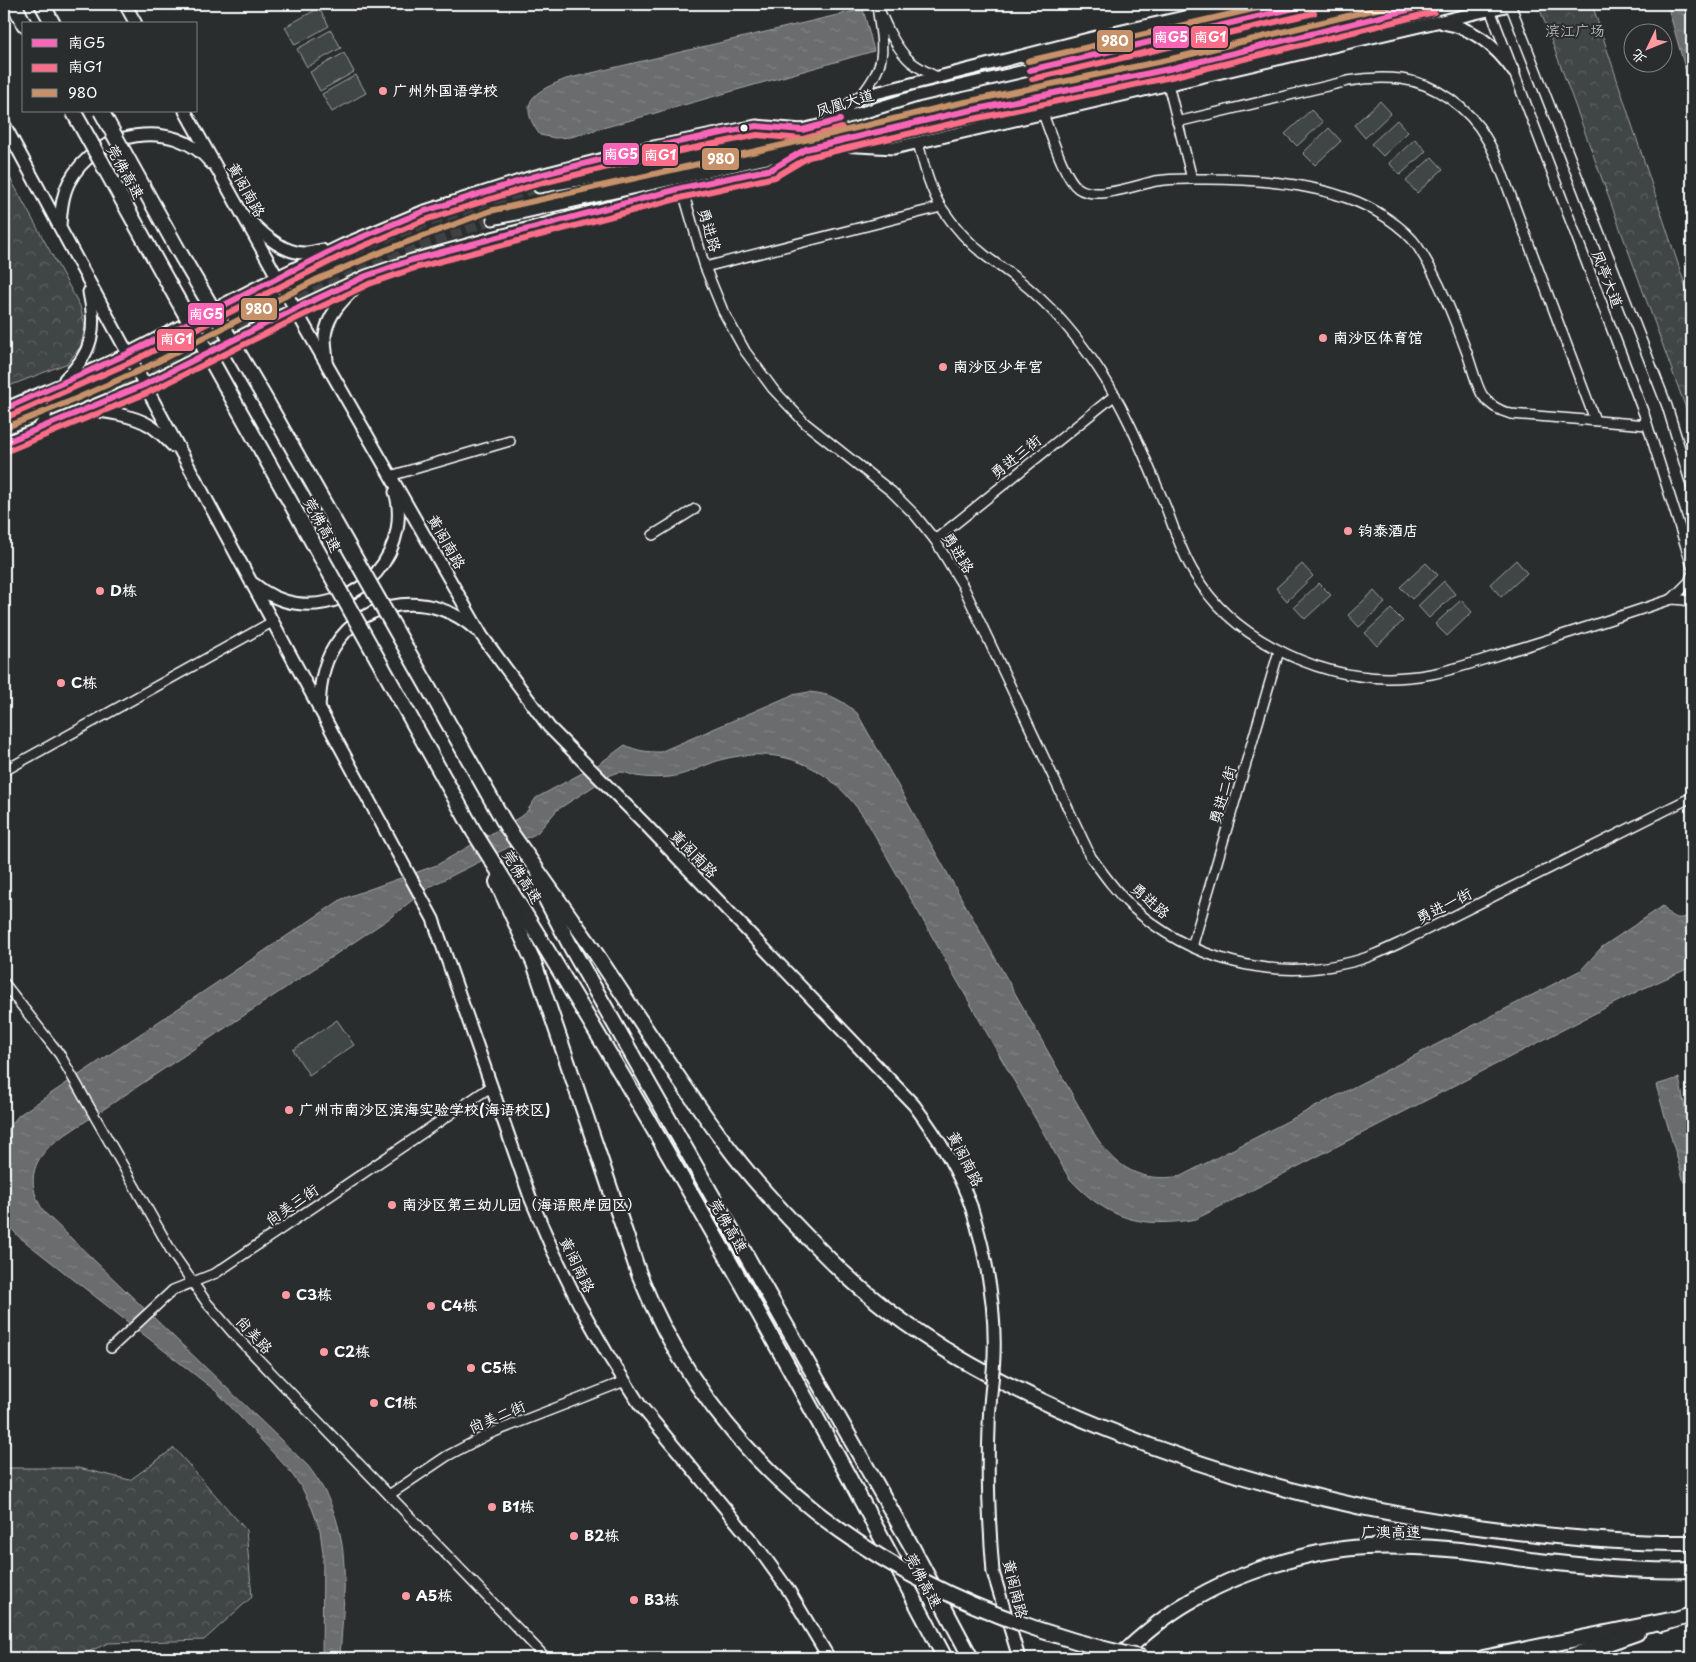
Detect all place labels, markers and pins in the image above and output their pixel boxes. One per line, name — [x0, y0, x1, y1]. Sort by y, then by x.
place label: 广州外国语学校 — [393, 78, 498, 101]
marker: 广州外国语学校 — [377, 85, 389, 97]
unlabelled marker — [739, 123, 749, 133]
place label: 南沙区体育馆 — [1333, 325, 1423, 348]
marker: 南沙区体育馆 — [1317, 332, 1329, 344]
place label: 南沙区少年宫 — [953, 354, 1043, 377]
marker: 南沙区少年宫 — [937, 361, 949, 373]
place label: 钧泰酒店 — [1358, 518, 1418, 541]
marker: 钧泰酒店 — [1342, 525, 1354, 537]
place label: D栋 — [110, 578, 137, 601]
marker: D栋 — [94, 585, 106, 597]
place label: C栋 — [71, 670, 97, 693]
marker: C栋 — [55, 677, 67, 689]
place label: 广州市南沙区滨海实验学校(海语校区) — [299, 1097, 550, 1120]
marker: 广州市南沙区滨海实验学校(海语校区) — [283, 1104, 295, 1116]
place label: 南沙区第三幼儿园（海语熙岸园区） — [402, 1192, 642, 1215]
marker: 南沙区第三幼儿园（海语熙岸园区） — [386, 1199, 398, 1211]
place label: C3栋 — [296, 1282, 332, 1305]
marker: C3栋 — [280, 1289, 292, 1301]
place label: C4栋 — [441, 1293, 477, 1316]
marker: C4栋 — [425, 1300, 437, 1312]
place label: C2栋 — [334, 1339, 370, 1362]
marker: C2栋 — [318, 1346, 330, 1358]
place label: C5栋 — [481, 1355, 517, 1378]
marker: C5栋 — [465, 1362, 477, 1374]
place label: C1栋 — [384, 1390, 417, 1413]
marker: C1栋 — [368, 1397, 380, 1409]
place label: B1栋 — [502, 1494, 534, 1517]
marker: B1栋 — [486, 1501, 498, 1513]
place label: B2栋 — [584, 1523, 619, 1546]
marker: B2栋 — [568, 1530, 580, 1542]
place label: A5栋 — [416, 1583, 452, 1606]
place label: B3栋 — [644, 1587, 679, 1610]
marker: A5栋 — [400, 1590, 412, 1602]
marker: B3栋 — [628, 1594, 640, 1606]

